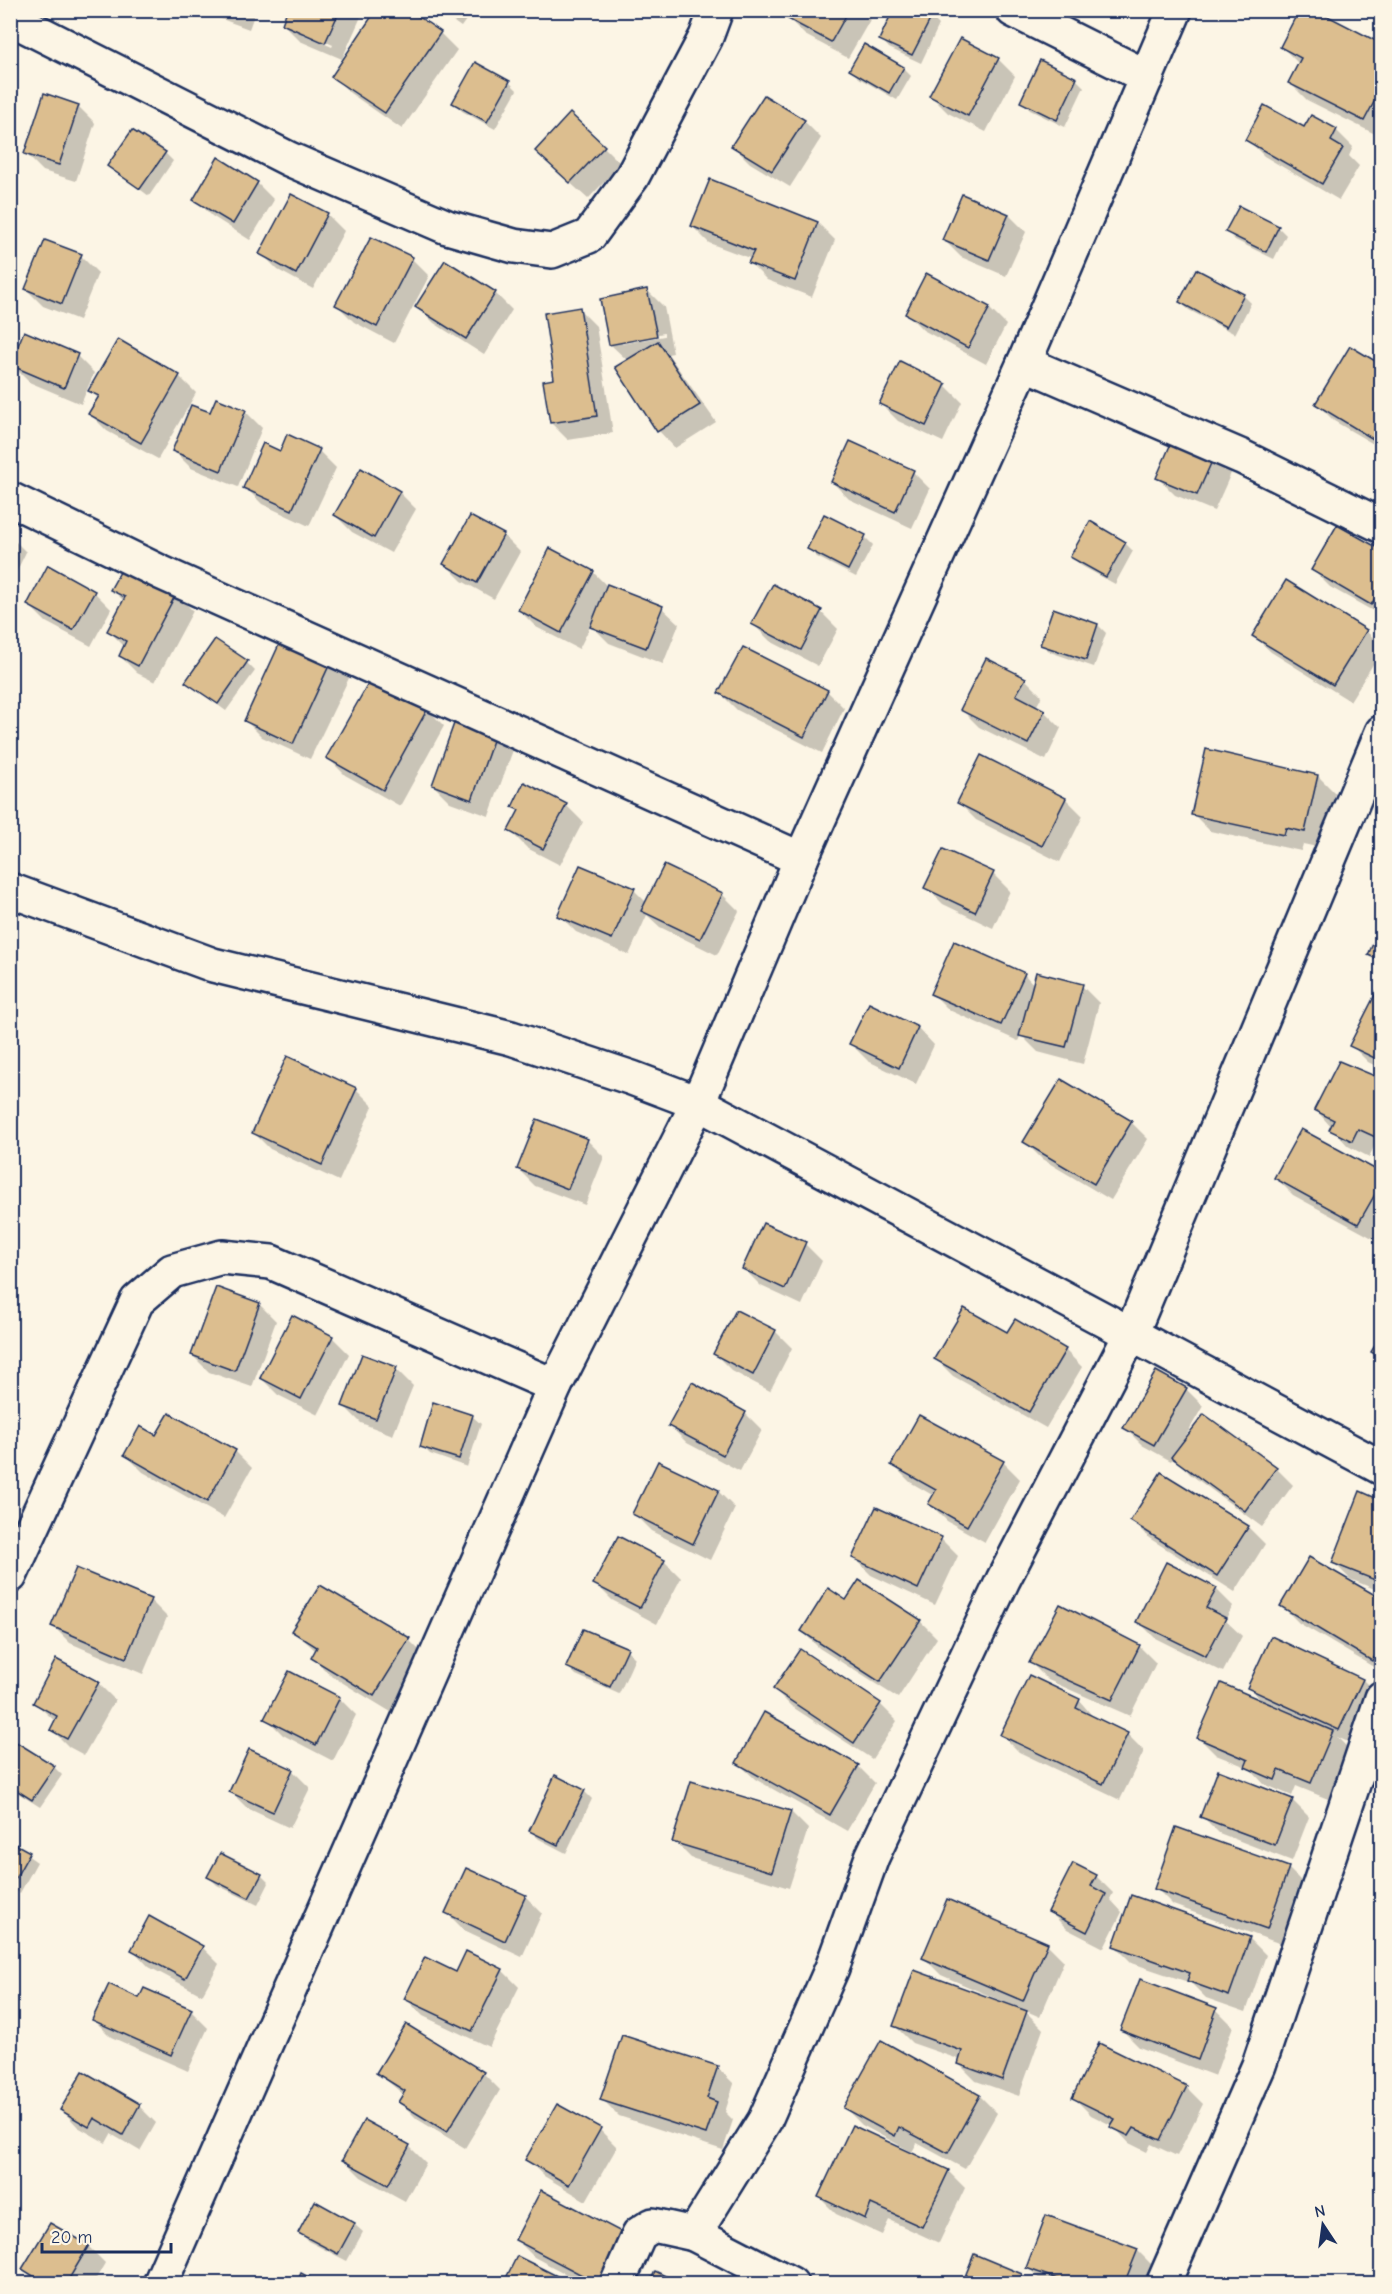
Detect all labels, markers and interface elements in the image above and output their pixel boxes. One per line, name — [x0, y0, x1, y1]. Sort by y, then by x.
north arrow — [1293, 2195, 1353, 2255]
text: N — [1313, 2201, 1327, 2221]
scale bar — [42, 2216, 171, 2254]
text: 20 m — [51, 2227, 92, 2248]

